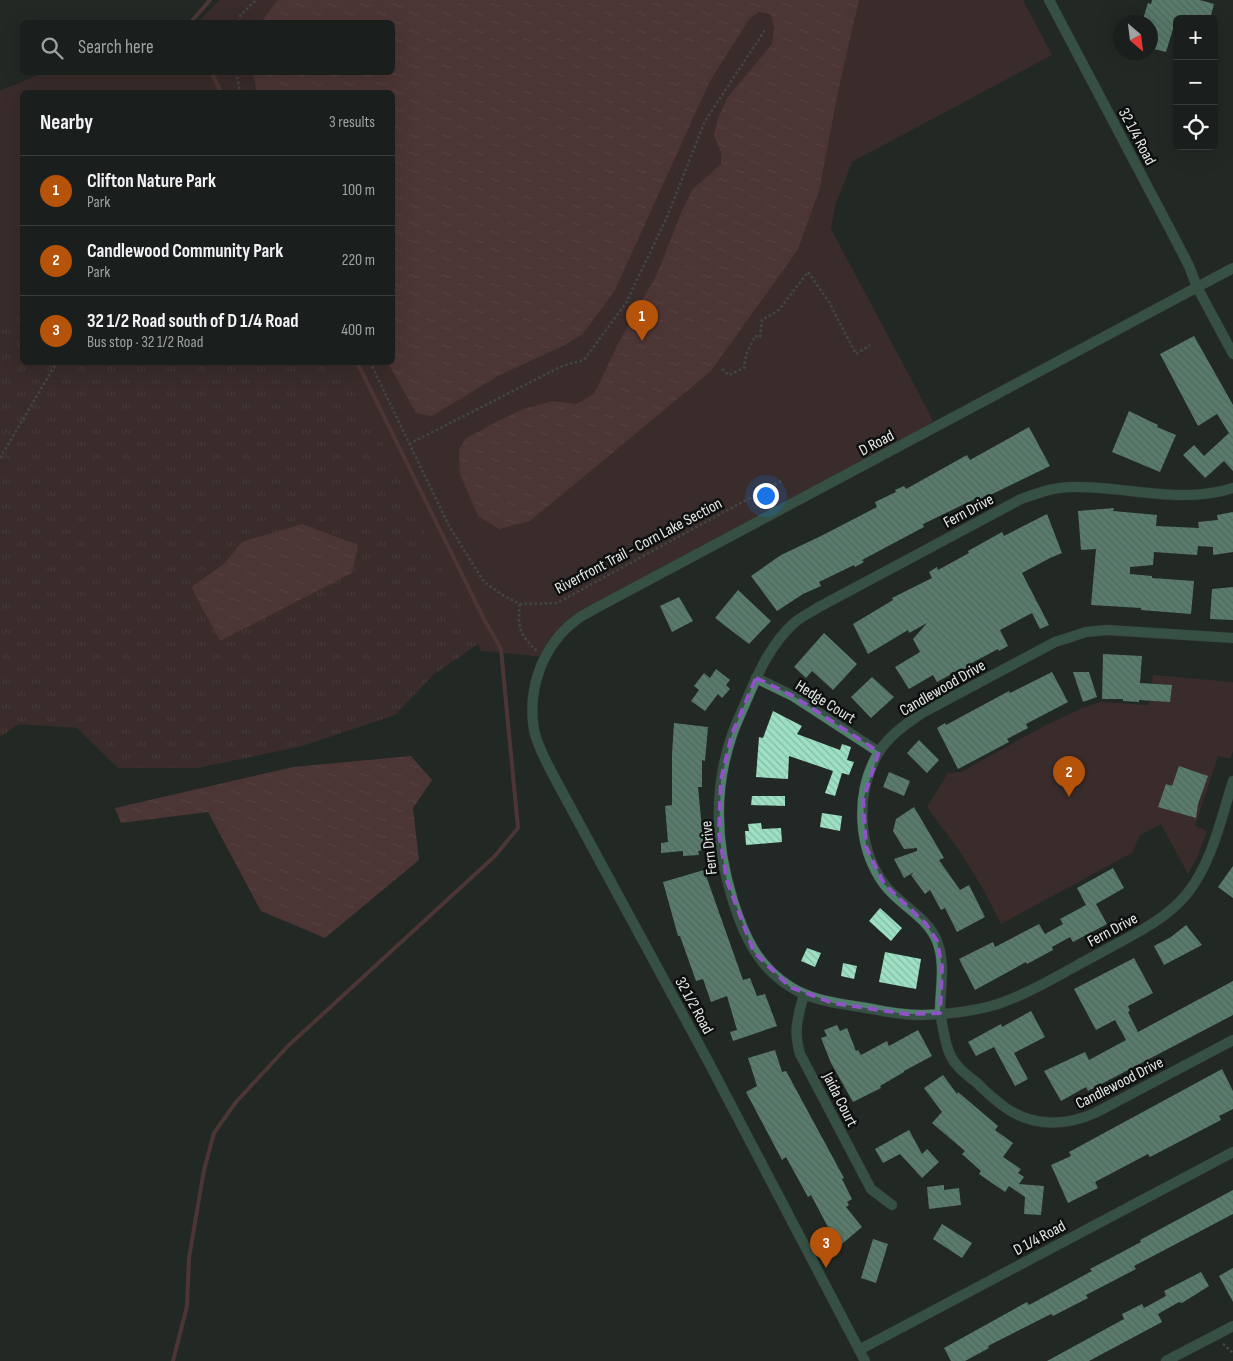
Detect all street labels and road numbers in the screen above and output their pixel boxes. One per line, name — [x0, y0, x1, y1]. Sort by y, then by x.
street label: 32 1/4 Road — [1114, 105, 1160, 168]
street label: D Road — [856, 426, 898, 460]
street label: Fern Drive — [940, 490, 997, 532]
street label: Riverfront Trail - Corn Lake Section — [552, 494, 725, 598]
street label: Candlewood Drive — [896, 656, 989, 720]
street label: Hedge Court — [792, 676, 859, 728]
street label: Fern Drive — [697, 820, 722, 876]
street label: Fern Drive — [1084, 909, 1141, 951]
street label: 32 1/2 Road — [670, 974, 717, 1038]
street label: Candlewood Drive — [1073, 1053, 1167, 1114]
street label: Jaida Court — [817, 1068, 861, 1130]
street label: D 1/4 Road — [1010, 1217, 1069, 1260]

